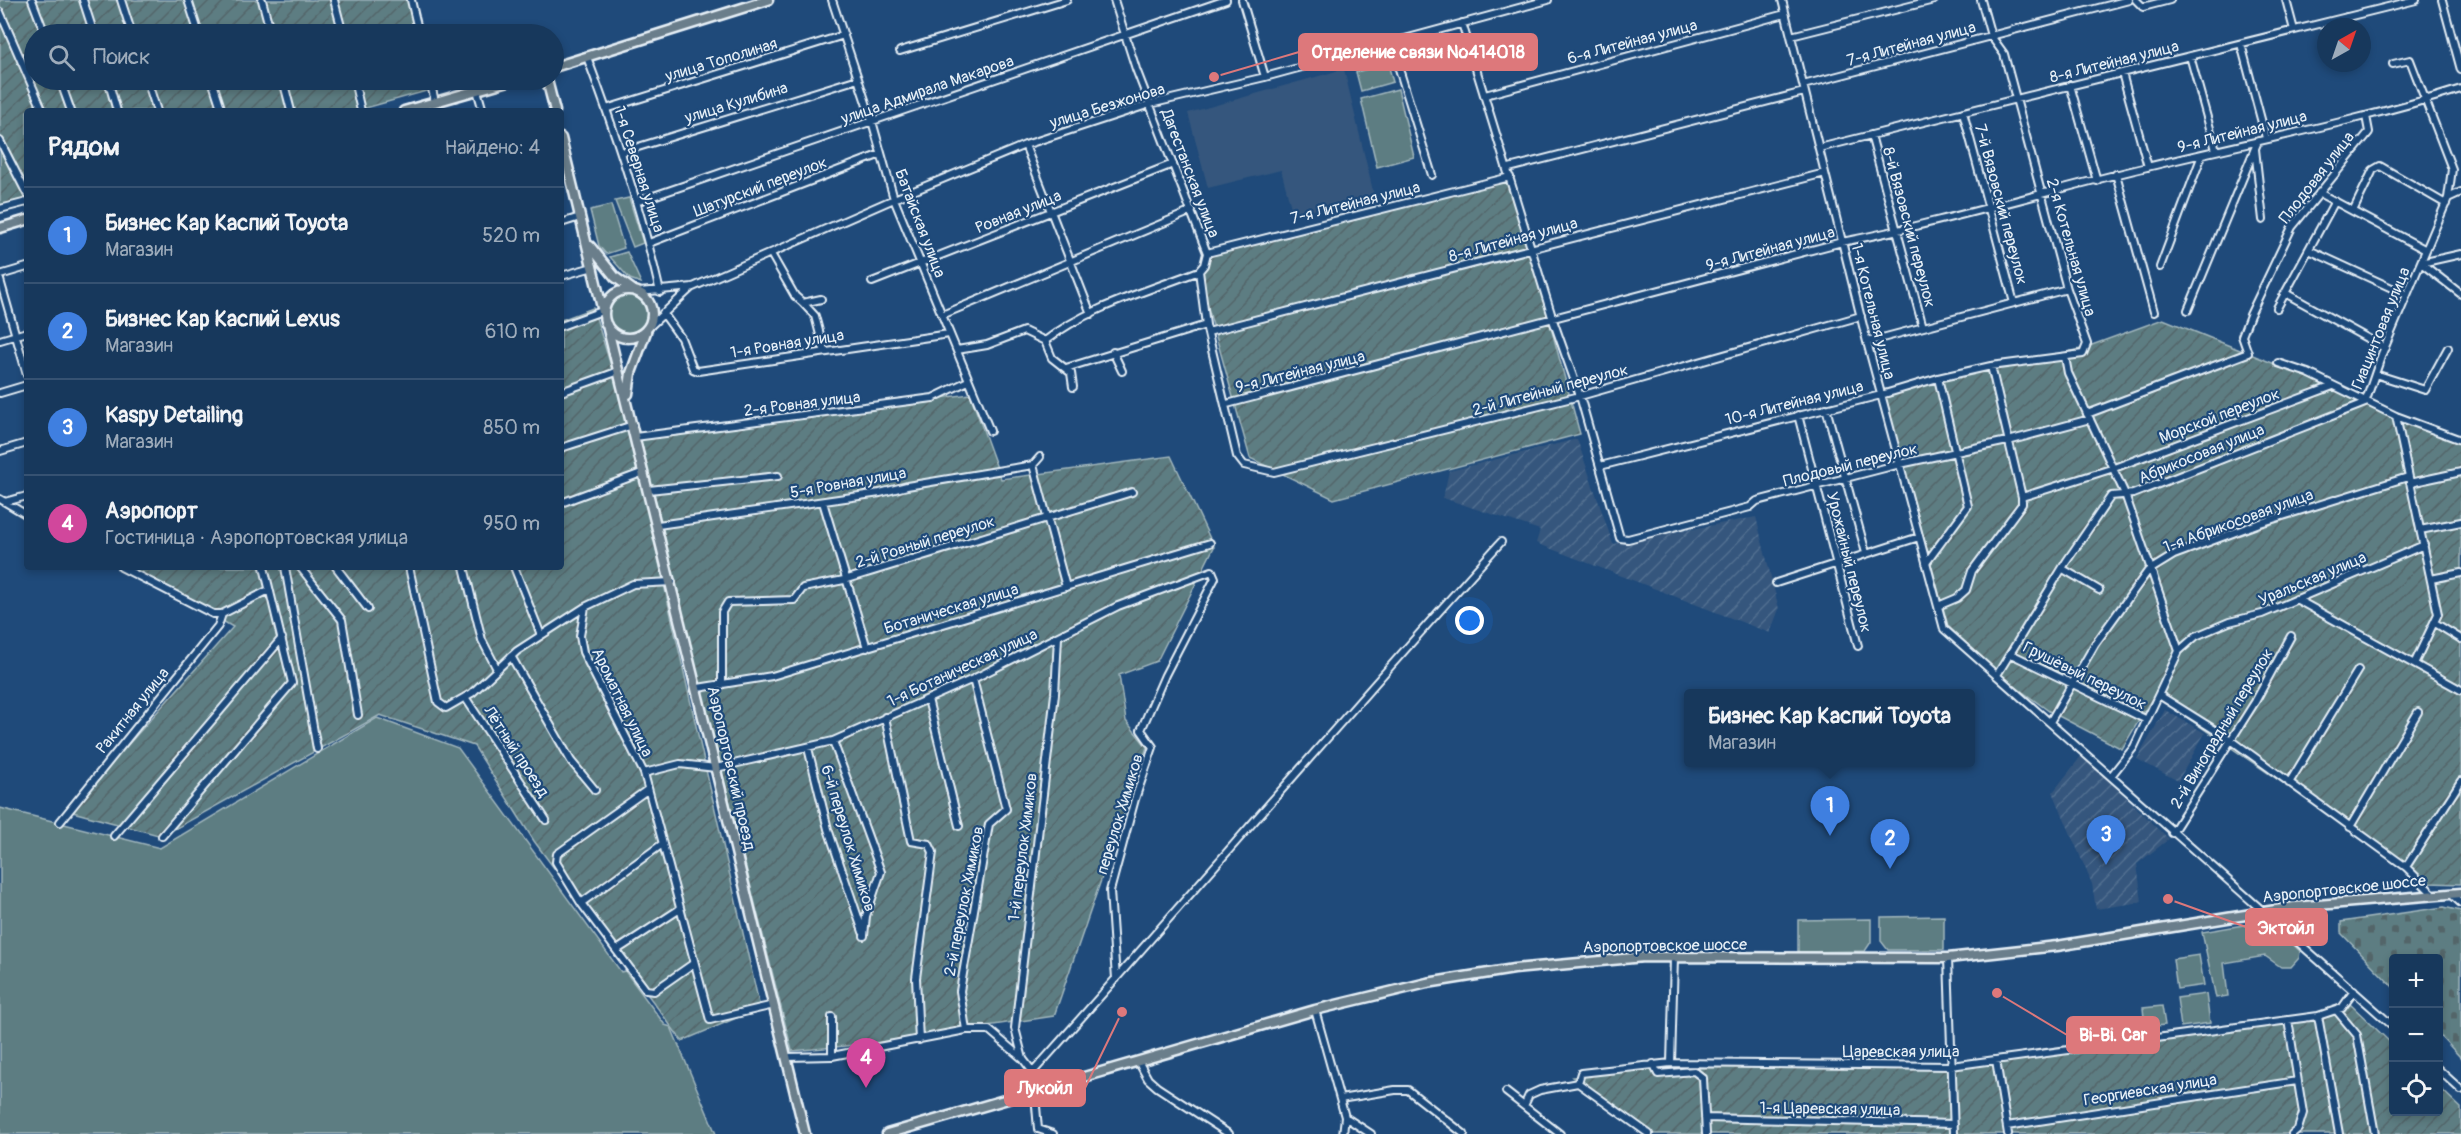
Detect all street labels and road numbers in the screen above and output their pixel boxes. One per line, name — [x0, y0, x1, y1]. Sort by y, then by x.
street label: 6-я Литейная улица — [1565, 15, 1699, 69]
street label: 7-я Литейная улица — [1845, 17, 1978, 71]
street label: улица Тополиная — [662, 33, 780, 87]
street label: 8-я Литейная улица — [2048, 36, 2181, 88]
street label: улица Адмирала Макарова — [837, 51, 1016, 129]
street label: улица Кулибина — [681, 78, 790, 128]
street label: улица Безжонова — [1046, 79, 1167, 133]
street label: 1-я Северная улица — [609, 104, 669, 235]
street label: Дагестанская улица — [1156, 105, 1224, 241]
street label: 9-я Литейная улица — [2175, 106, 2309, 158]
street label: 7-й Вязовский переулок — [1970, 122, 2032, 287]
street label: Плодовая улица — [2275, 128, 2359, 227]
street label: 8-й Вязовский переулок — [1878, 145, 1940, 310]
street label: Шатурский переулок — [691, 152, 830, 222]
street label: Батайская улица — [890, 166, 950, 281]
street label: 2-я Котельная улица — [2042, 176, 2100, 319]
street label: 7-я Литейная улица — [1288, 177, 1422, 229]
street label: Ровная улица — [973, 186, 1064, 238]
street label: 8-я Литейная улица — [1447, 213, 1580, 267]
street label: 9-я Литейная улица — [1704, 222, 1837, 276]
street label: 1-я Котельная улица — [1846, 241, 1900, 381]
street label: Гиацинтовая улица — [2347, 264, 2415, 392]
street label: 1-я Ровная улица — [729, 325, 845, 363]
street label: 9-я Литейная улица — [1233, 346, 1367, 398]
street label: 2-й Литейный переулок — [1470, 360, 1630, 420]
street label: 10-я Литейная улица — [1723, 376, 1865, 430]
street label: Морской переулок — [2156, 384, 2282, 448]
street label: 2-я Ровная улица — [743, 387, 862, 421]
street label: Абрикосовая улица — [2136, 420, 2267, 488]
street label: Плодовый переулок — [1781, 439, 1919, 491]
street label: 5-я Ровная улица — [789, 463, 908, 503]
street label: 1-я Абрикосовая улица — [2161, 485, 2316, 557]
street label: Урожайный переулок — [1822, 490, 1876, 635]
street label: 2-й Ровный переулок — [853, 511, 997, 573]
street label: Уральская улица — [2256, 547, 2369, 611]
street label: Ботаническая улица — [882, 579, 1021, 639]
street label: 1-я Ботаническая улица — [884, 624, 1041, 712]
street label: Грушёвый переулок — [2020, 637, 2150, 714]
street label: Ароматная улица — [587, 645, 657, 760]
street label: 2-й Виноградный переулок — [2166, 645, 2277, 812]
street label: Ракитная улица — [92, 664, 174, 758]
street label: Аэропортовский проезд — [702, 684, 760, 853]
street label: Лётный проезд — [479, 701, 553, 801]
street label: переулок Химиков — [1092, 752, 1148, 877]
street label: 6-й переулок Химиков — [816, 762, 880, 914]
street label: 1-й переулок Химиков — [1004, 772, 1042, 922]
street label: 2-й переулок Химиков — [940, 825, 988, 978]
street label: Аэропортовское шоссе — [2261, 870, 2427, 908]
street label: Аэропортовское шоссе — [1583, 935, 1747, 957]
street label: Царевская улица — [1843, 1042, 1959, 1062]
street label: Георгиевская улица — [2082, 1070, 2218, 1110]
street label: 1-я Царевская улица — [1759, 1098, 1901, 1120]

